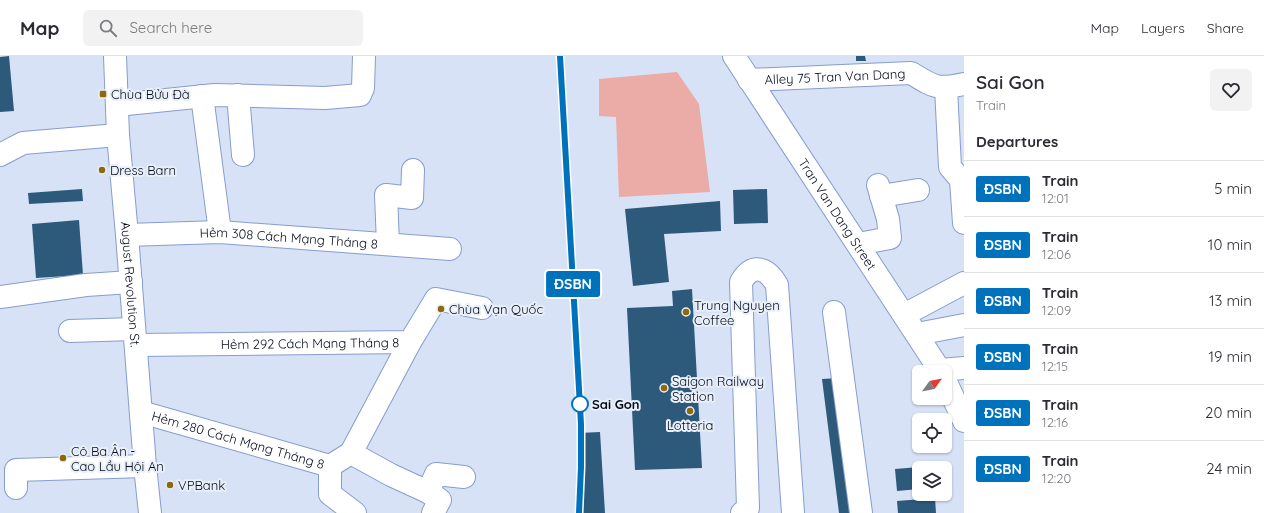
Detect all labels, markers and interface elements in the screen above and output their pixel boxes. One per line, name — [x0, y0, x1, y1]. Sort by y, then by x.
search box — [83, 10, 363, 46]
text: Map — [20, 16, 59, 40]
icon: search — [97, 17, 119, 39]
text: Search here — [129, 18, 212, 37]
text: Map — [1090, 19, 1119, 37]
text: Layers — [1141, 19, 1185, 37]
text: Share — [1207, 19, 1244, 37]
street label: Alley 75 Tran Van Dang — [764, 65, 906, 87]
button: heart — [1210, 69, 1252, 111]
text: Sai Gon — [976, 70, 1045, 94]
place label: Chùa Bửu Đà — [111, 86, 190, 102]
marker: Chùa Bửu Đà — [98, 89, 108, 99]
text: Train — [976, 97, 1006, 113]
text: Departures — [976, 132, 1058, 151]
street label: Tran Van Dang Street — [795, 155, 880, 273]
place label: Dress Barn — [110, 162, 176, 178]
marker: Dress Barn — [97, 165, 107, 175]
text: Train — [1042, 171, 1079, 190]
text: 5 min — [1214, 179, 1252, 198]
text: ĐSBN — [984, 180, 1022, 198]
text: 12:01 — [1042, 190, 1069, 206]
street label: August Revolution St. — [118, 221, 144, 348]
street label: Hẻm 308 Cách Mạng Tháng 8 — [199, 224, 378, 252]
text: Train — [1042, 227, 1079, 246]
text: 10 min — [1208, 235, 1252, 254]
text: ĐSBN — [984, 236, 1022, 254]
text: 12:06 — [1042, 246, 1071, 262]
line badge: ĐSBN — [545, 271, 601, 297]
text: ĐSBN — [554, 275, 592, 293]
text: Train — [1042, 283, 1079, 302]
text: 13 min — [1209, 291, 1252, 310]
text: ĐSBN — [984, 292, 1022, 310]
place label: Trung Nguyen Coffee — [694, 297, 780, 328]
place label: Chùa Vạn Quốc — [449, 301, 543, 317]
text: 12:09 — [1042, 302, 1071, 318]
marker: Chùa Vạn Quốc — [436, 304, 446, 314]
marker: Trung Nguyen Coffee — [681, 307, 691, 317]
street label: Hẻm 292 Cách Mạng Tháng 8 — [221, 334, 399, 352]
text: Train — [1042, 339, 1079, 358]
text: 19 min — [1208, 347, 1252, 366]
text: ĐSBN — [984, 348, 1022, 366]
text: 12:15 — [1042, 358, 1068, 374]
north arrow — [912, 365, 952, 405]
map controls — [912, 365, 952, 501]
place label: Saigon Railway Station — [672, 373, 764, 404]
marker: Saigon Railway Station — [659, 383, 669, 393]
marker: Sai Gon — [571, 395, 589, 413]
text: Train — [1042, 395, 1079, 414]
place label: Sai Gon — [592, 396, 640, 412]
text: 20 min — [1205, 403, 1252, 422]
text: ĐSBN — [984, 404, 1022, 422]
marker: Lotteria — [685, 406, 695, 416]
street label: Hẻm 280 Cách Mạng Tháng 8 — [150, 407, 326, 472]
button: locate — [912, 413, 952, 453]
text: 12:16 — [1042, 414, 1068, 430]
place label: Lotteria — [667, 417, 713, 433]
place label: Cô Ba Ân - Cao Lầu Hội An — [71, 443, 164, 474]
text: Train — [1042, 451, 1079, 470]
marker: Cô Ba Ân - Cao Lầu Hội An — [58, 453, 68, 463]
text: 24 min — [1206, 459, 1252, 478]
text: ĐSBN — [984, 460, 1022, 478]
button: layers — [912, 461, 952, 501]
text: 12:20 — [1042, 470, 1071, 486]
place label: VPBank — [178, 477, 225, 493]
marker: VPBank — [165, 480, 175, 490]

